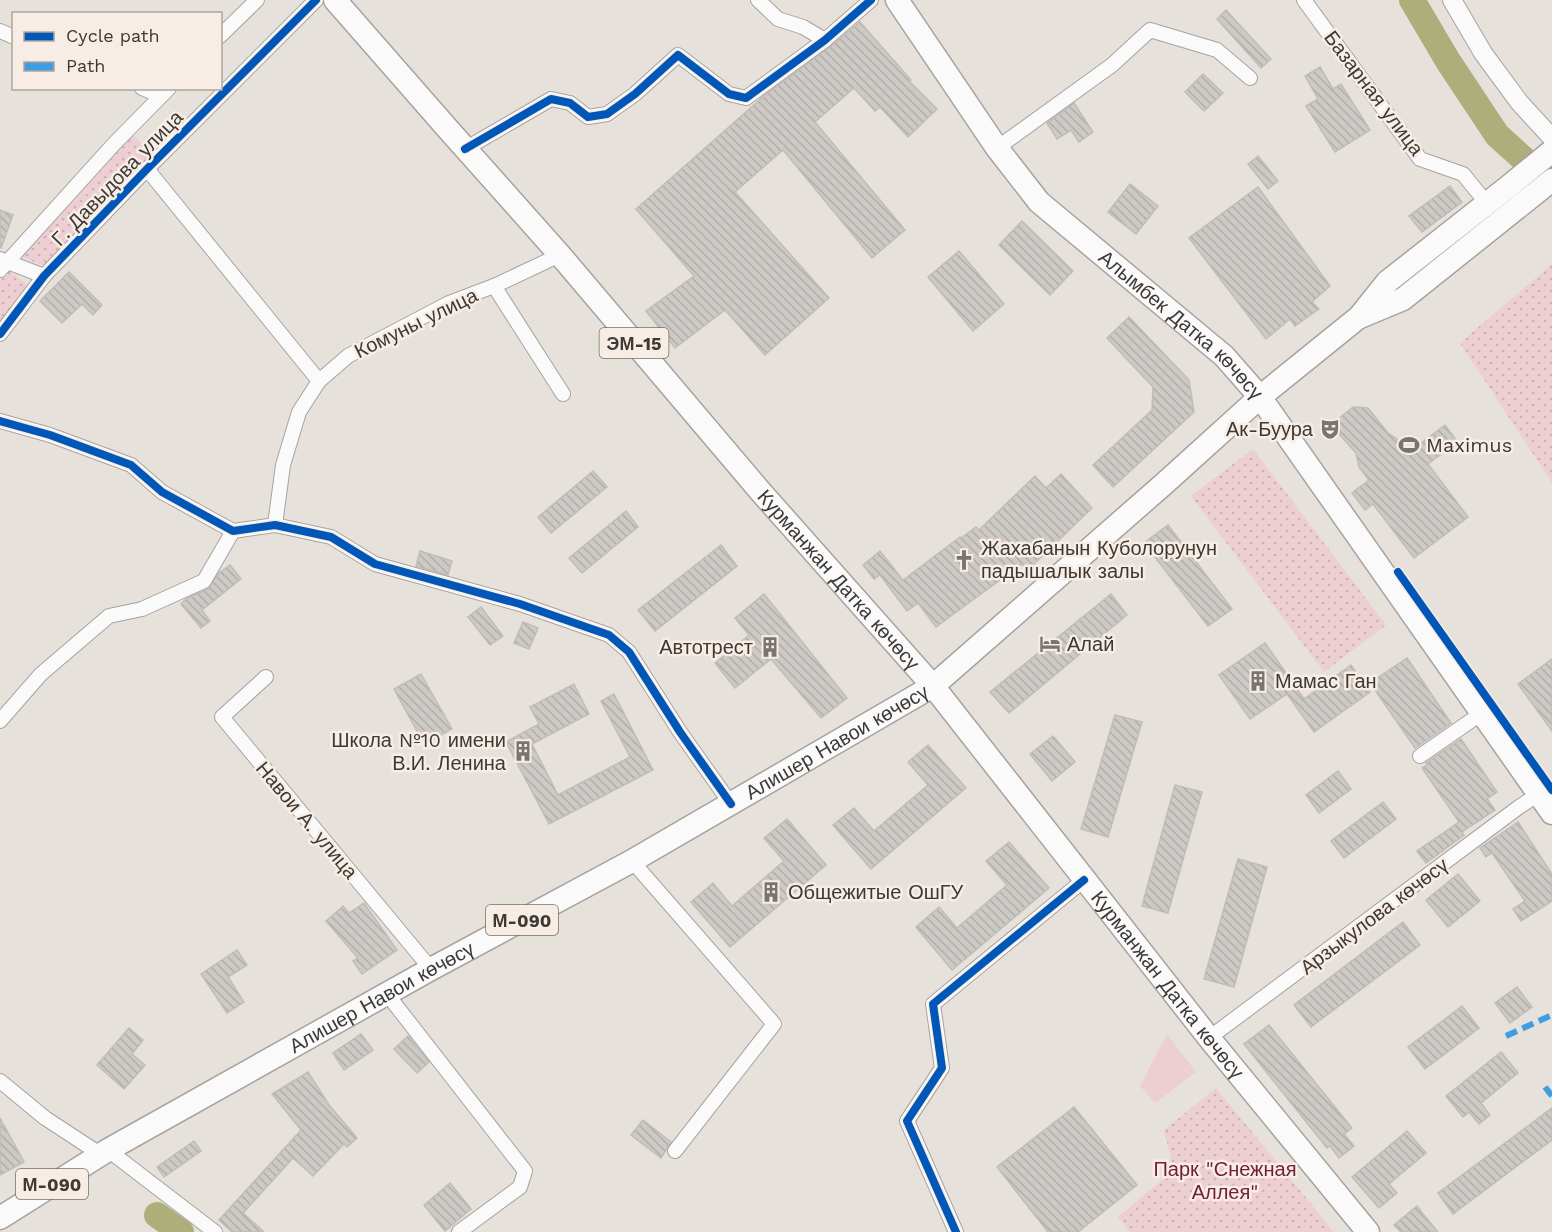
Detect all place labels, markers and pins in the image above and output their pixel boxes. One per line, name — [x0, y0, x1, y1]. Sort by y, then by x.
place label: Ак-Буура — [1226, 417, 1314, 441]
theatre icon: Ак-Буура — [1318, 417, 1342, 441]
sports icon: Maximus — [1397, 433, 1421, 457]
place label: Maximus — [1426, 433, 1512, 457]
place label: Жахабанын Куболорунун падышалык залы — [981, 536, 1217, 583]
church icon: Жахабанын Куболорунун падышалык залы — [952, 548, 976, 572]
hotel icon: Алай — [1038, 632, 1062, 656]
place label: Алай — [1067, 632, 1114, 656]
place label: Автотрест — [659, 635, 753, 659]
building icon: Автотрест — [758, 635, 782, 659]
building icon: Мамас Ган — [1246, 669, 1270, 693]
place label: Мамас Ган — [1275, 669, 1377, 693]
place label: Школа №10 имени В.И. Ленина — [331, 728, 507, 775]
building icon: Школа №10 имени В.И. Ленина — [511, 739, 535, 763]
building icon: Общежитые ОшГУ — [759, 880, 783, 904]
place label: Общежитые ОшГУ — [788, 880, 964, 904]

